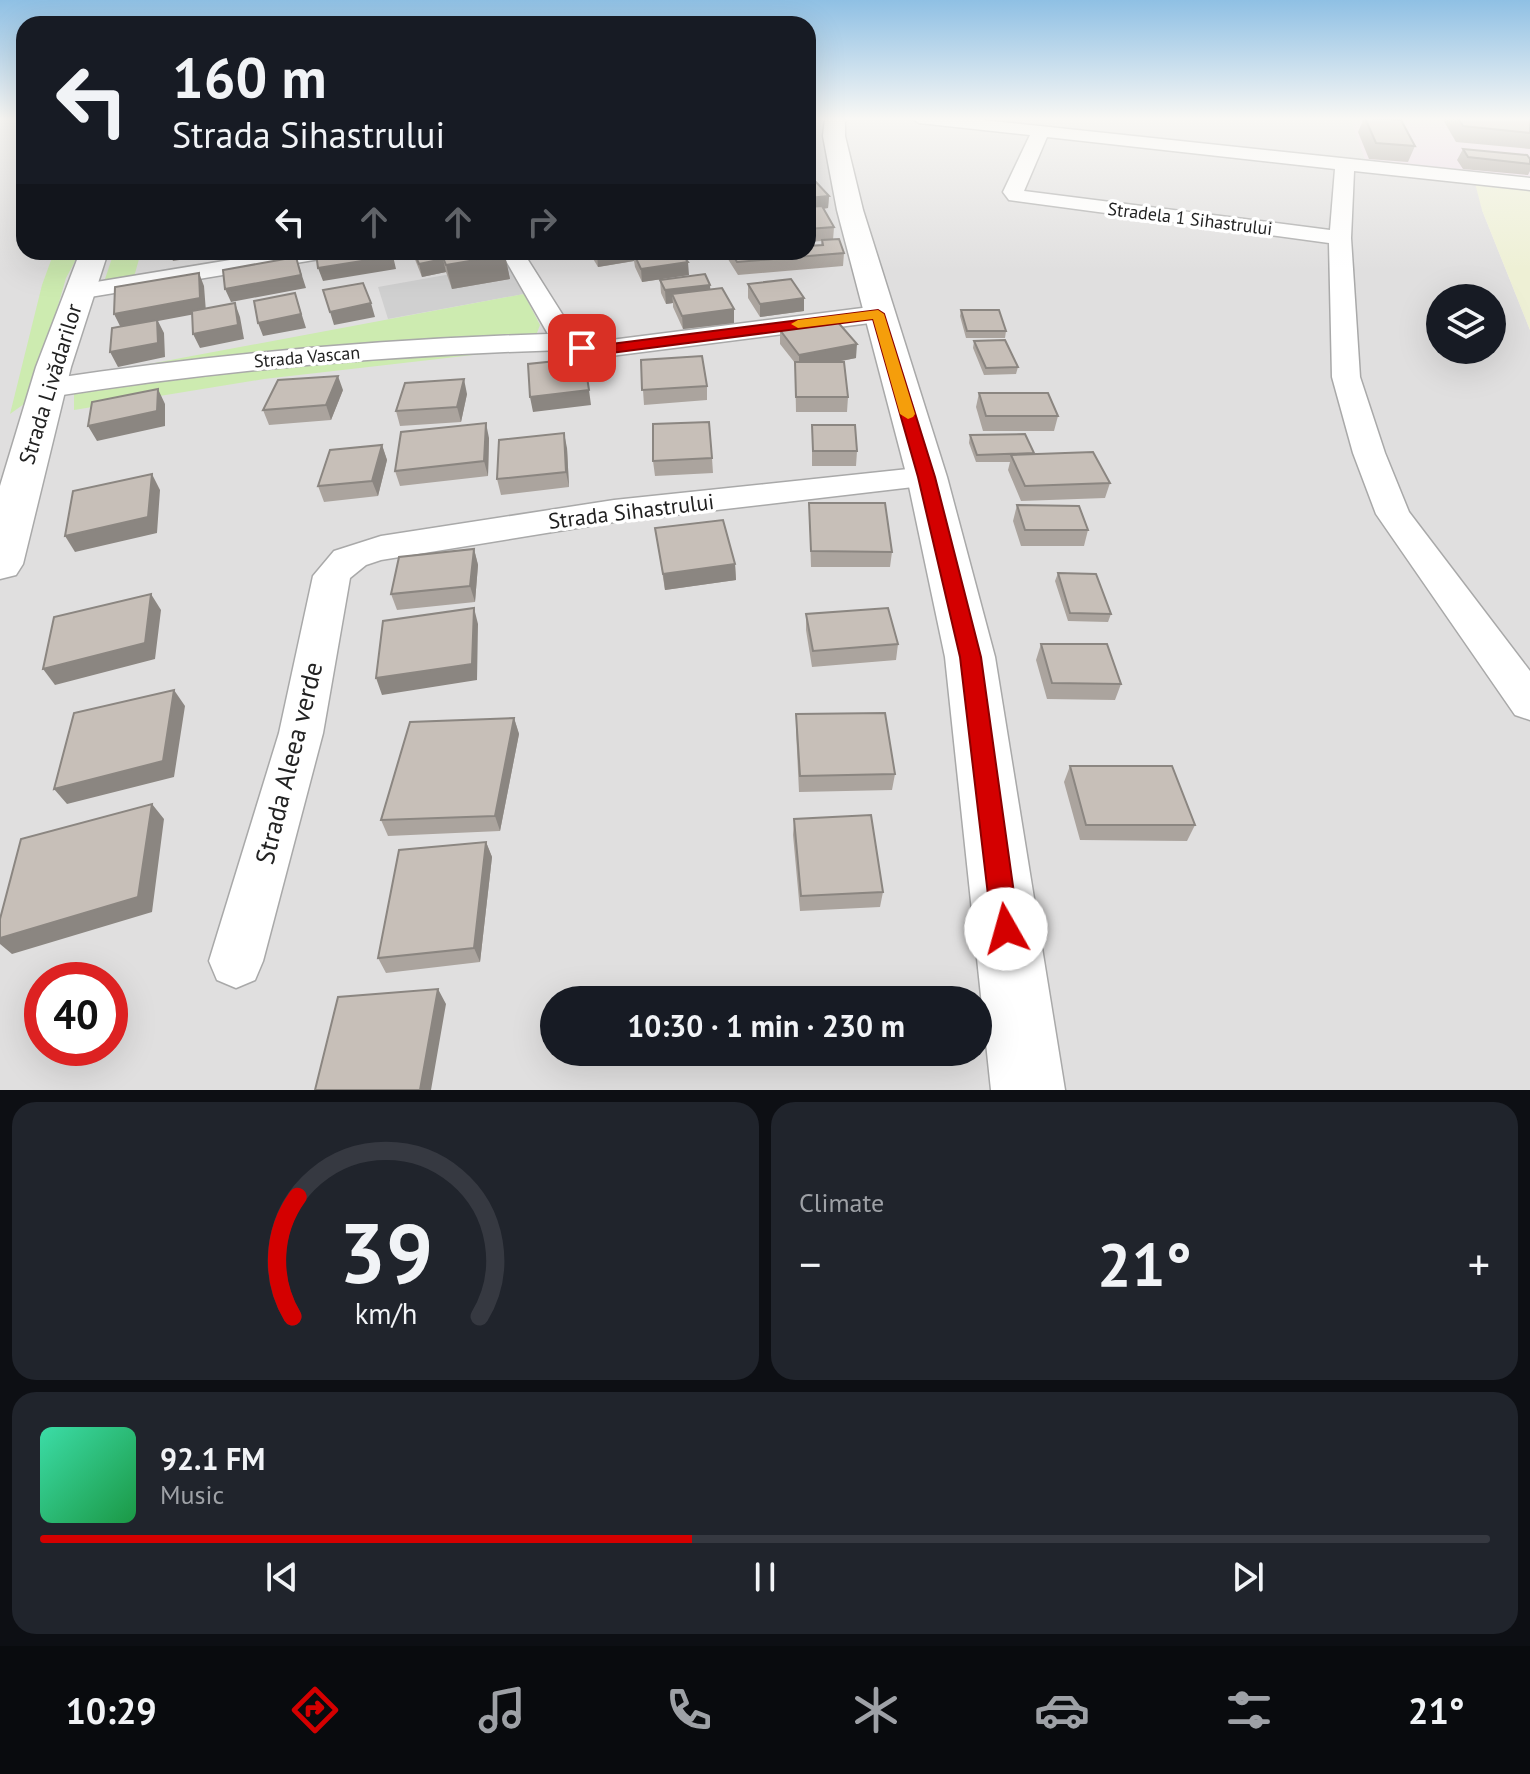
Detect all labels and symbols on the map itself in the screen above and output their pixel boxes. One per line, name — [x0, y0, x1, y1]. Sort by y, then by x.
street label: Stradela 1 Sihastrului — [1106, 197, 1274, 240]
street label: Strada Livădarilor — [12, 300, 88, 468]
pin — [548, 314, 616, 382]
street label: Strada Vascan — [253, 340, 361, 373]
street label: Strada Sihastrului — [546, 487, 716, 535]
street label: Strada Aleea verde — [247, 658, 330, 867]
position arrow — [964, 887, 1048, 971]
speed limit sign: 40 — [24, 962, 128, 1066]

